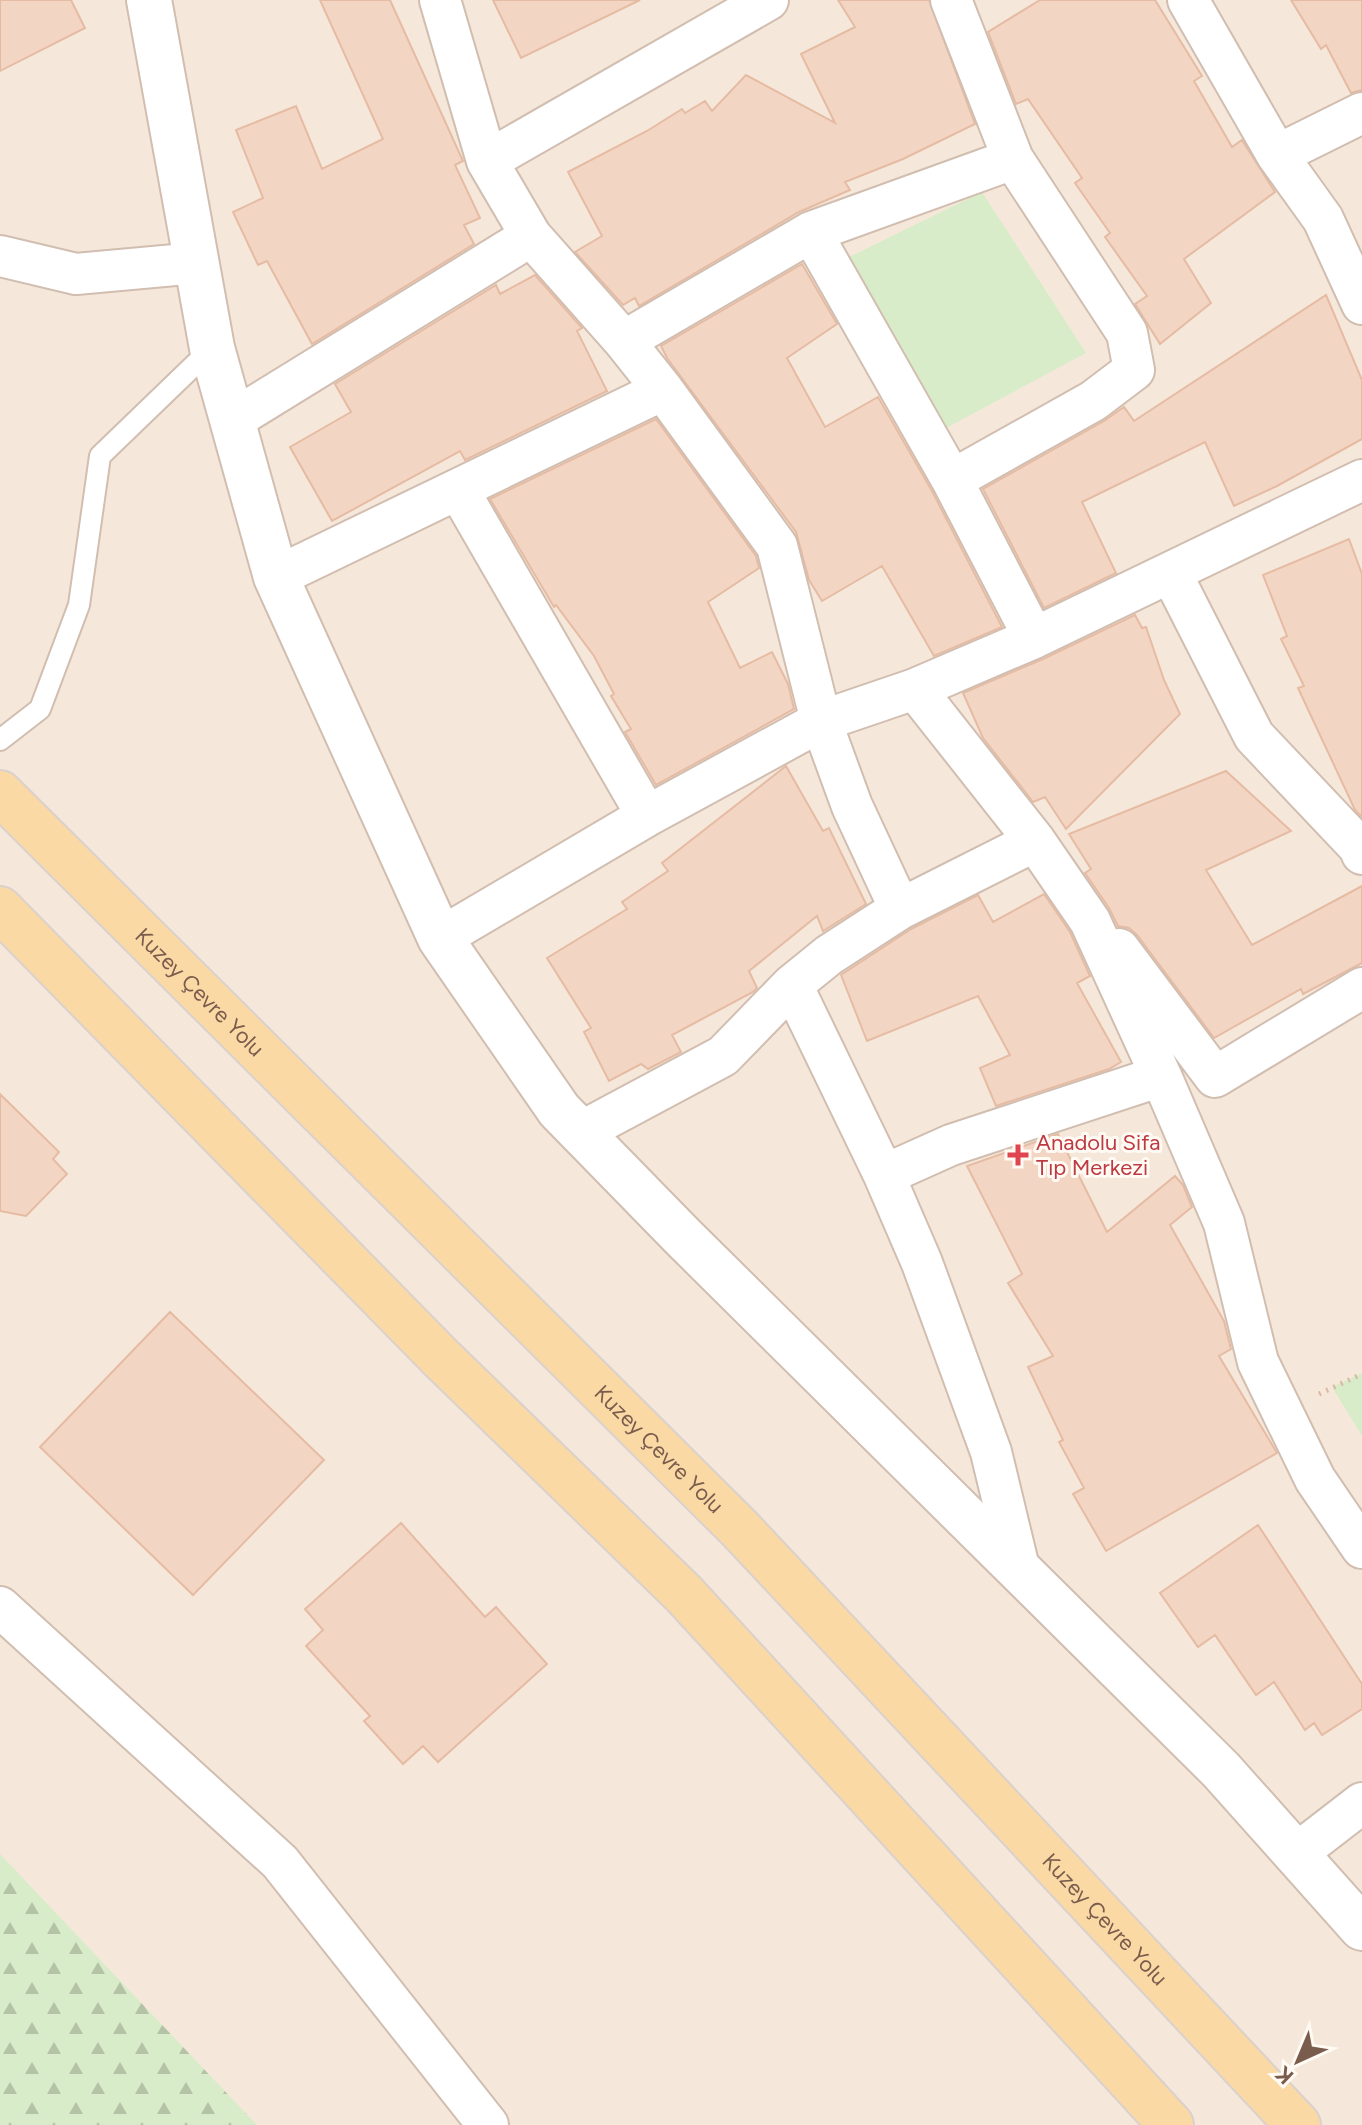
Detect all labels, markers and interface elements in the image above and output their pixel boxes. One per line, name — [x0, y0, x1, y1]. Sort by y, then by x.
street label: Kuzey Çevre Yolu — [129, 922, 270, 1062]
place label: Anadolu Sifa Tıp Merkezi — [1036, 1129, 1160, 1181]
marker: Anadolu Sifa Tıp Merkezi — [1007, 1144, 1029, 1166]
street label: Kuzey Çevre Yolu — [589, 1379, 729, 1519]
street label: Kuzey Çevre Yolu — [1037, 1848, 1173, 1991]
north arrow — [1258, 2021, 1338, 2101]
text: K — [1270, 2060, 1299, 2090]

